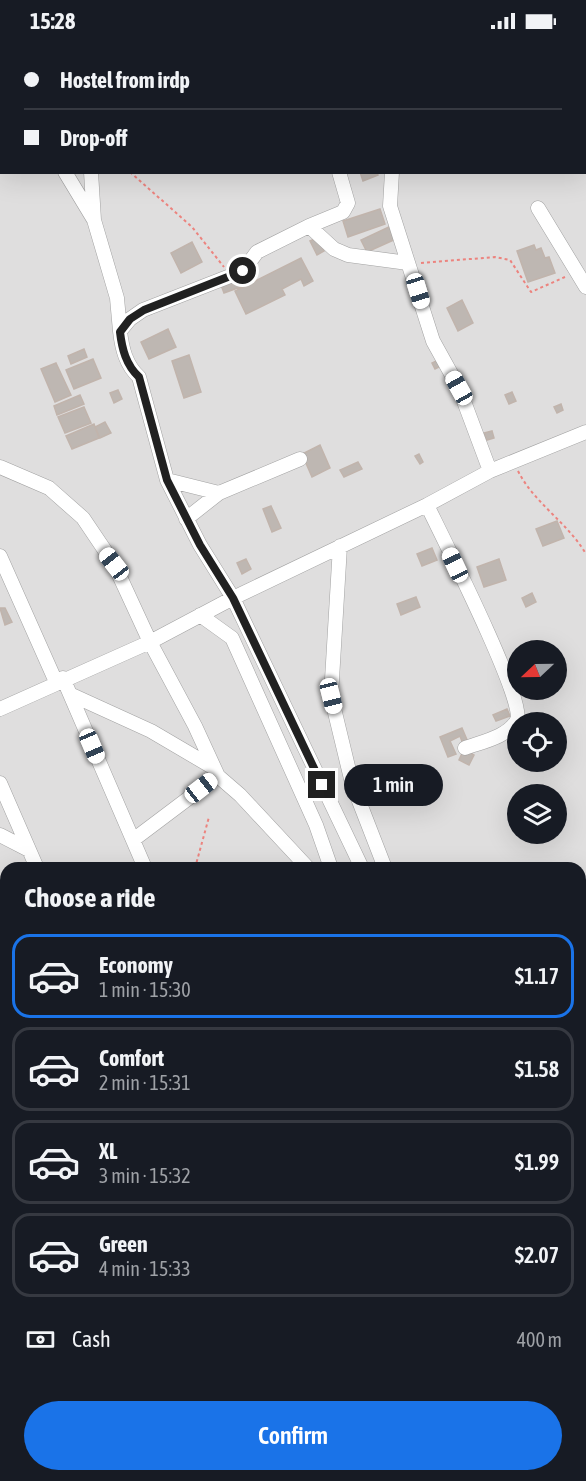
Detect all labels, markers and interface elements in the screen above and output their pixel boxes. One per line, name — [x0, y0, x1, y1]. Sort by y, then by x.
text: 15:28 — [30, 8, 75, 34]
text: Hostel from irdp — [60, 67, 190, 93]
text: Drop-off — [60, 125, 127, 151]
route start — [229, 257, 256, 284]
car — [404, 271, 432, 311]
car — [442, 368, 476, 408]
car — [96, 544, 132, 584]
car — [439, 545, 471, 585]
north arrow — [507, 640, 567, 700]
map controls — [507, 640, 567, 844]
car — [318, 676, 344, 716]
button: locate — [507, 712, 567, 772]
car — [77, 726, 107, 766]
callout: 1 min — [343, 764, 442, 806]
car — [181, 770, 221, 806]
route end — [308, 771, 335, 798]
text: 1 min — [373, 773, 414, 796]
button: layers — [507, 784, 567, 844]
text: Choose a ride — [24, 882, 156, 913]
icon: car — [27, 949, 81, 1003]
text: Economy — [99, 952, 173, 978]
text: $1.17 — [515, 963, 559, 989]
text: 1 min · 15:30 — [99, 978, 191, 1001]
icon: car — [27, 1042, 81, 1096]
text: Comfort — [99, 1045, 164, 1071]
text: $1.58 — [515, 1056, 559, 1082]
text: 2 min · 15:31 — [99, 1071, 191, 1094]
icon: car — [27, 1135, 81, 1189]
text: XL — [99, 1138, 117, 1164]
text: $1.99 — [515, 1149, 559, 1175]
text: 3 min · 15:32 — [99, 1164, 191, 1187]
icon: car — [27, 1228, 81, 1282]
text: Green — [99, 1231, 148, 1257]
text: $2.07 — [515, 1242, 559, 1268]
text: 4 min · 15:33 — [99, 1257, 191, 1280]
icon: cash — [24, 1323, 57, 1356]
text: Cash — [72, 1326, 111, 1352]
text: 400 m — [517, 1328, 562, 1351]
button: Confirm — [24, 1401, 562, 1470]

